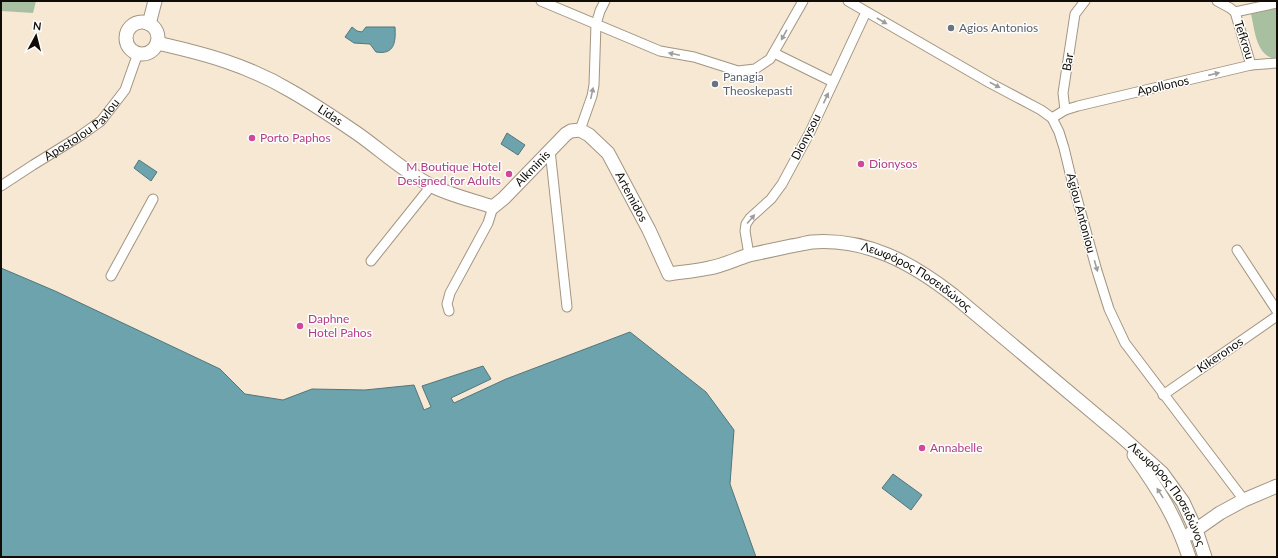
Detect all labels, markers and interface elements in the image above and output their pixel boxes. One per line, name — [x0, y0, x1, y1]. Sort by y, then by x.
north arrow — [16, 16, 56, 56]
one-way arrow — [876, 17, 888, 24]
text: N — [32, 19, 42, 33]
street label: Tefkrou — [1231, 19, 1258, 61]
place label: Agios Antonios — [959, 20, 1038, 35]
marker: Agios Antonios — [946, 23, 956, 33]
one-way arrow — [781, 29, 788, 41]
one-way arrow — [668, 50, 680, 56]
street label: Bar — [1059, 51, 1076, 72]
place label: Panagia Theoskepasti — [723, 69, 792, 98]
one-way arrow — [1208, 70, 1220, 76]
street label: Apollonos — [1135, 72, 1190, 99]
marker: Panagia Theoskepasti — [710, 79, 720, 89]
one-way arrow — [989, 82, 1001, 89]
one-way arrow — [589, 87, 595, 99]
one-way arrow — [823, 92, 829, 103]
street label: Apostolou Pavlou — [41, 95, 123, 163]
street label: Lidas — [315, 101, 346, 128]
street label: Dionysou — [788, 111, 824, 162]
place label: Porto Paphos — [260, 130, 331, 145]
marker: Porto Paphos — [247, 133, 257, 143]
street label: Alkminis — [511, 147, 553, 189]
place label: Dionysos — [869, 156, 918, 171]
place label: M Boutique Hotel Designed for Adults — [397, 159, 501, 188]
marker: Dionysos — [856, 159, 866, 169]
marker: M Boutique Hotel Designed for Adults — [504, 169, 514, 179]
street label: Artemidos — [612, 169, 651, 224]
street label: Agiou Antoniou — [1064, 171, 1099, 255]
one-way arrow — [746, 213, 755, 224]
street label: Λεωφόρος Ποσειδώνος — [860, 239, 975, 315]
one-way arrow — [1093, 260, 1099, 273]
place label: Daphne Hotel Pahos — [308, 311, 372, 340]
marker: Daphne Hotel Pahos — [295, 321, 305, 331]
street label: Kikeronos — [1194, 334, 1246, 375]
street label: Λεωφόρος Ποσειδώνος — [1125, 438, 1209, 548]
place label: Annabelle — [930, 440, 983, 455]
marker: Annabelle — [917, 443, 927, 453]
one-way arrow — [1156, 488, 1163, 499]

